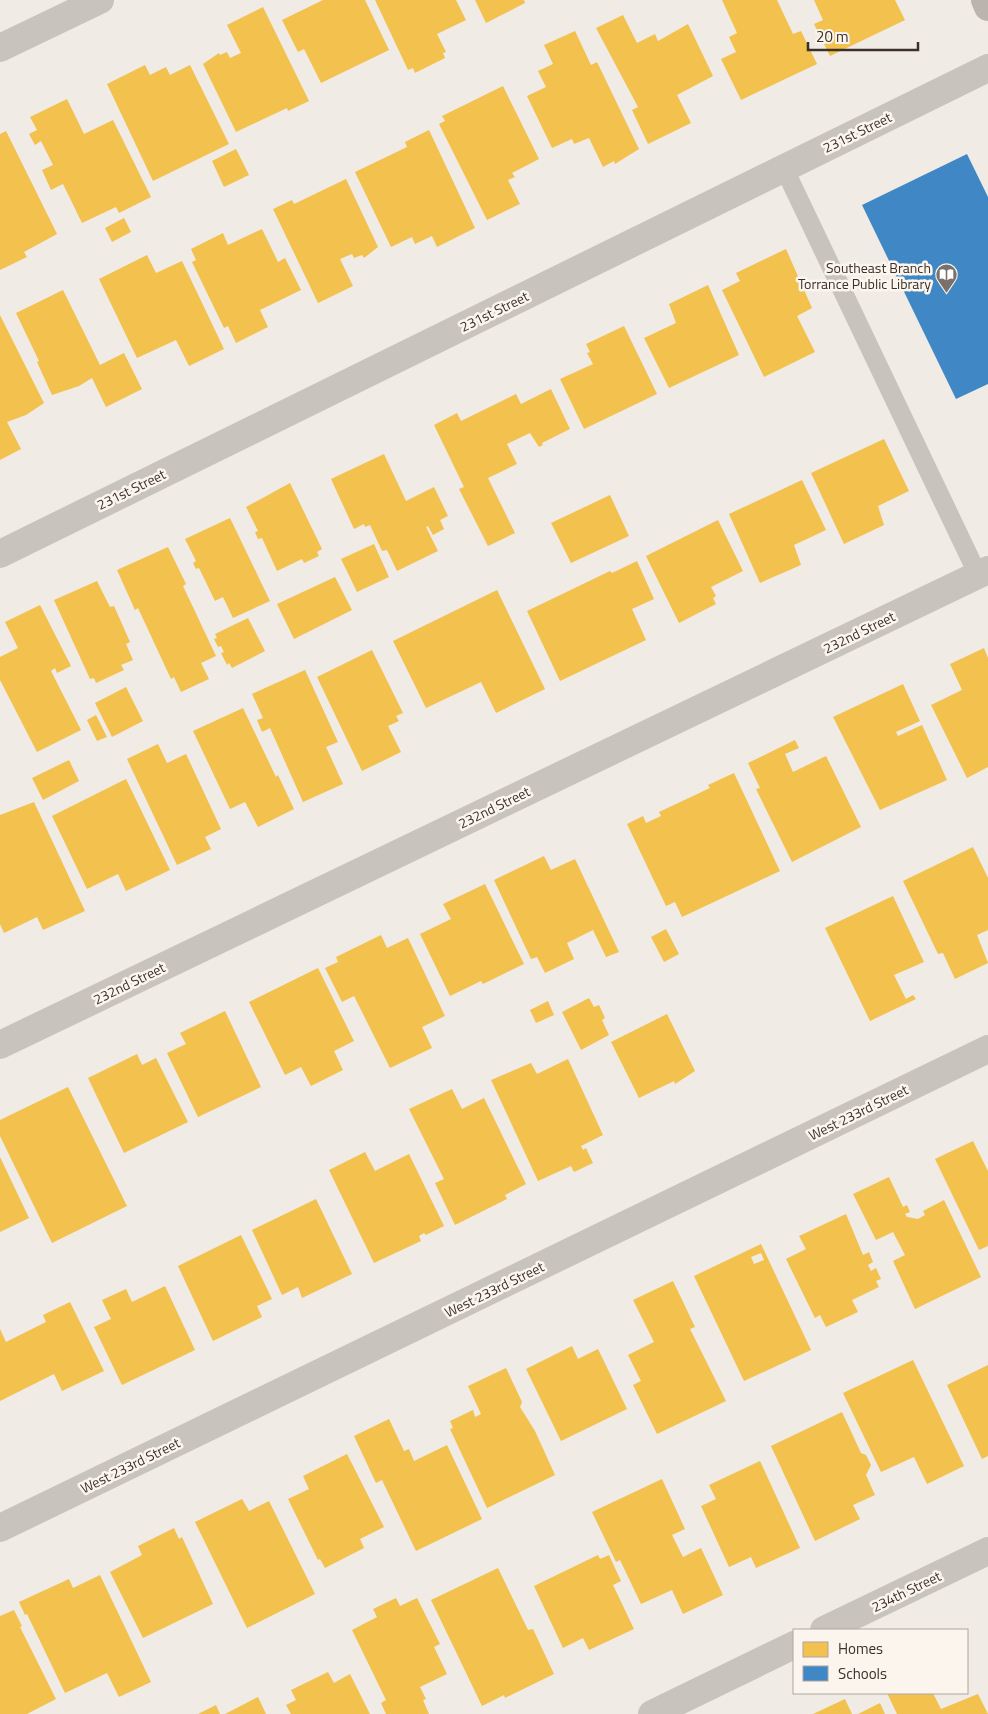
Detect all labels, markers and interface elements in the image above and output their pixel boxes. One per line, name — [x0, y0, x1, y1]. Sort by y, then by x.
scale bar — [808, 20, 918, 52]
text: 20 m — [816, 25, 849, 48]
street label: 231st Street — [819, 106, 895, 158]
place label: Southeast Branch Torrance Public Library — [798, 257, 931, 294]
library icon: Southeast Branch Torrance Public Library — [935, 263, 959, 294]
street label: 231st Street — [456, 285, 532, 337]
street label: 231st Street — [93, 463, 169, 515]
street label: 232nd Street — [820, 606, 899, 658]
street label: 232nd Street — [455, 781, 534, 833]
street label: 232nd Street — [90, 957, 169, 1009]
street label: West 233rd Street — [805, 1079, 911, 1145]
street label: West 233rd Street — [441, 1256, 547, 1322]
street label: West 233rd Street — [77, 1432, 183, 1498]
street label: 234th Street — [868, 1565, 944, 1617]
legend — [793, 1629, 968, 1694]
text: Homes — [838, 1637, 883, 1660]
text: Schools — [838, 1662, 887, 1685]

